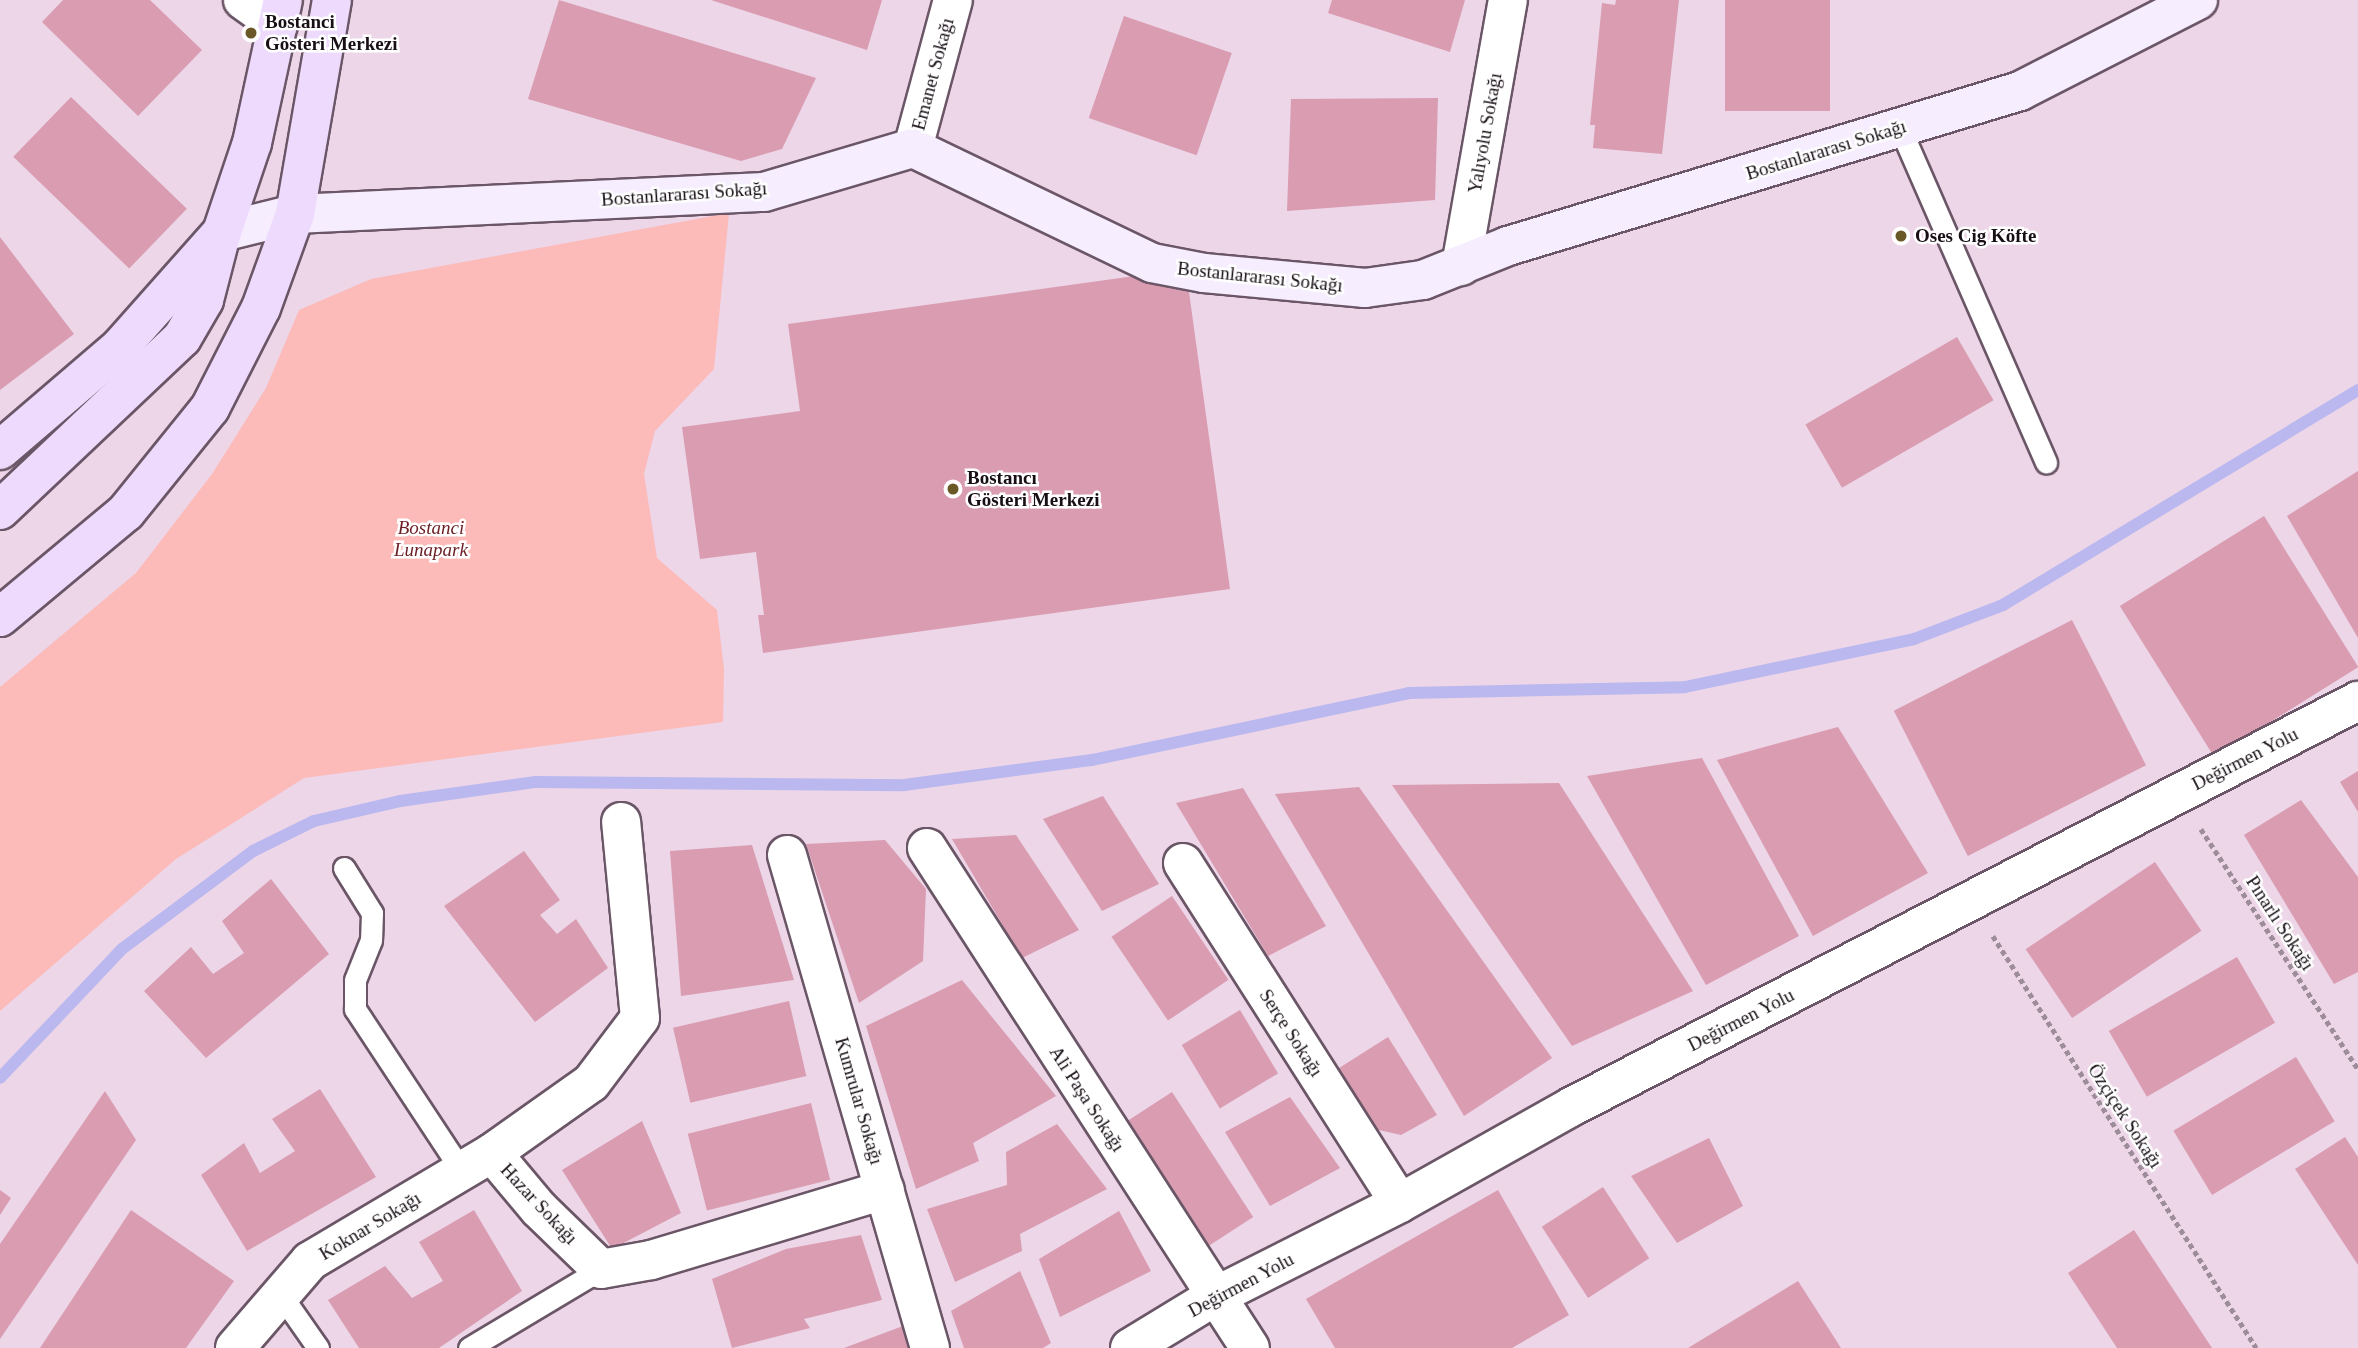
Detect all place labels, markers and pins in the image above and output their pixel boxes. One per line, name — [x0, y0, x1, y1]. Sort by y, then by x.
place label: Bostanci Gösteri Merkezi — [265, 11, 397, 55]
marker: Bostanci Gösteri Merkezi — [243, 25, 259, 41]
place label: Oses Cig Köfte — [1915, 225, 2036, 247]
marker: Oses Cig Köfte — [1893, 228, 1909, 244]
place label: Bostancı Gösteri Merkezi — [967, 467, 1099, 511]
marker: Bostancı Gösteri Merkezi — [945, 481, 961, 497]

